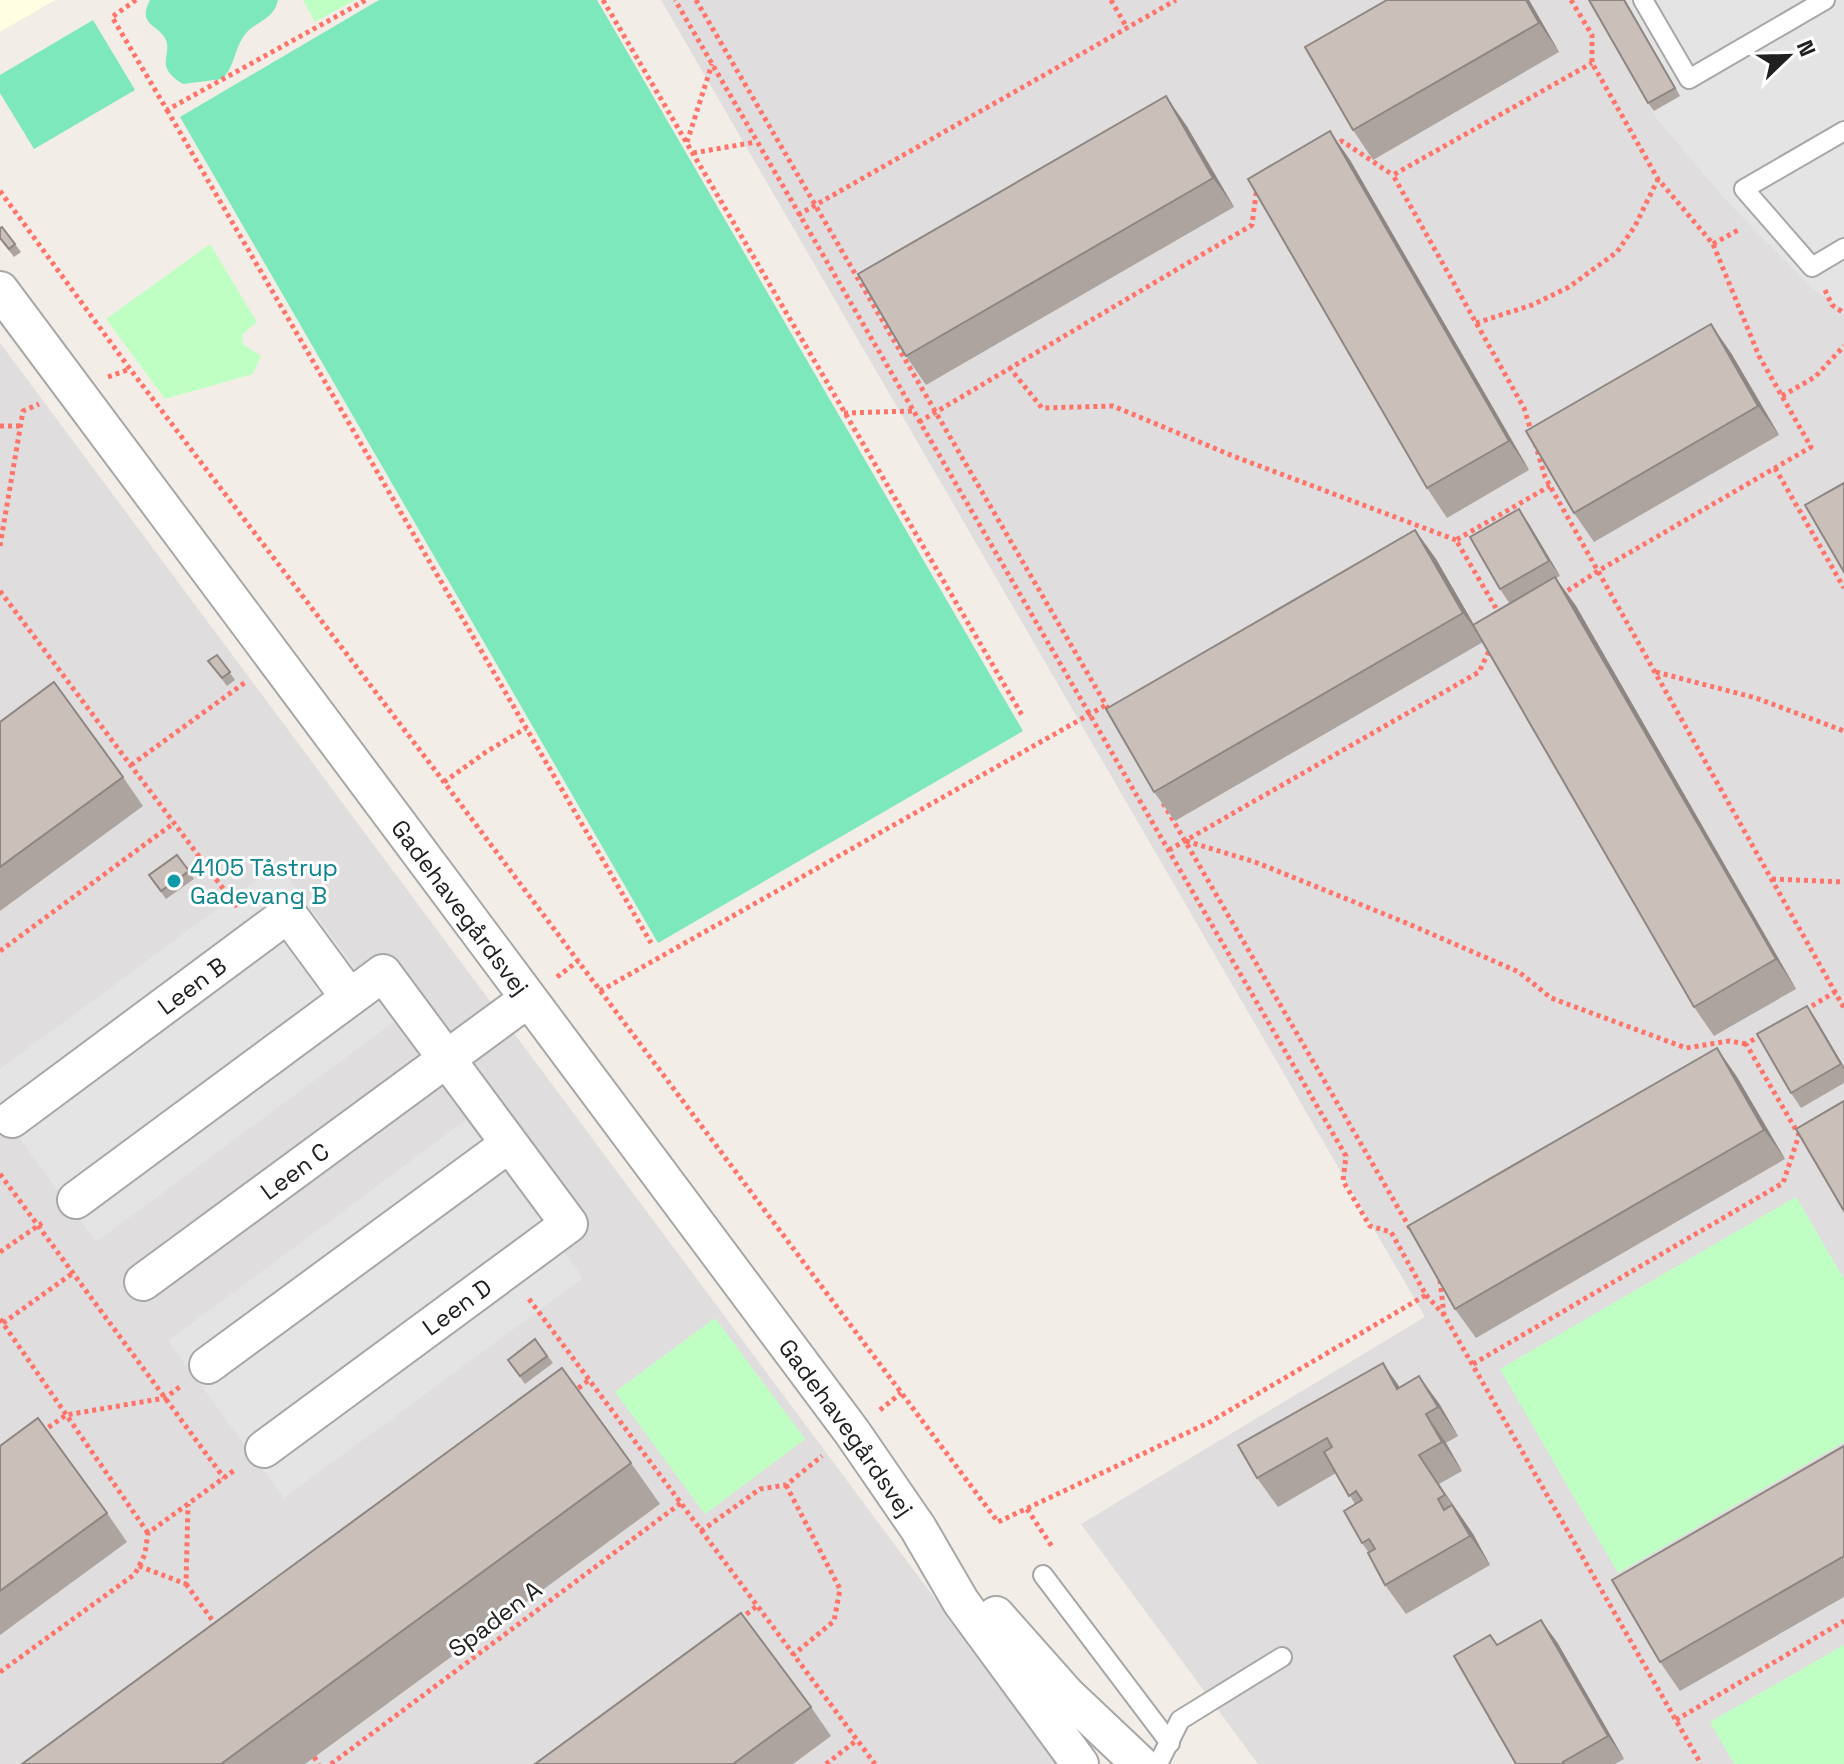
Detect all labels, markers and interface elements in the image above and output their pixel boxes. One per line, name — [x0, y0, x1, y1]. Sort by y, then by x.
north arrow — [1748, 16, 1828, 96]
text: N — [1791, 36, 1822, 60]
street label: Gadehavegårdsvej — [385, 813, 536, 1001]
place label: 4105 Tåstrup Gadevang B — [190, 852, 338, 911]
marker: 4105 Tåstrup Gadevang B — [165, 872, 183, 890]
street label: Leen B — [151, 950, 232, 1021]
street label: Leen C — [254, 1135, 335, 1206]
street label: Leen D — [416, 1271, 498, 1343]
street label: Gadehavegårdsvej — [772, 1332, 921, 1522]
street label: Spaden A — [442, 1574, 548, 1664]

